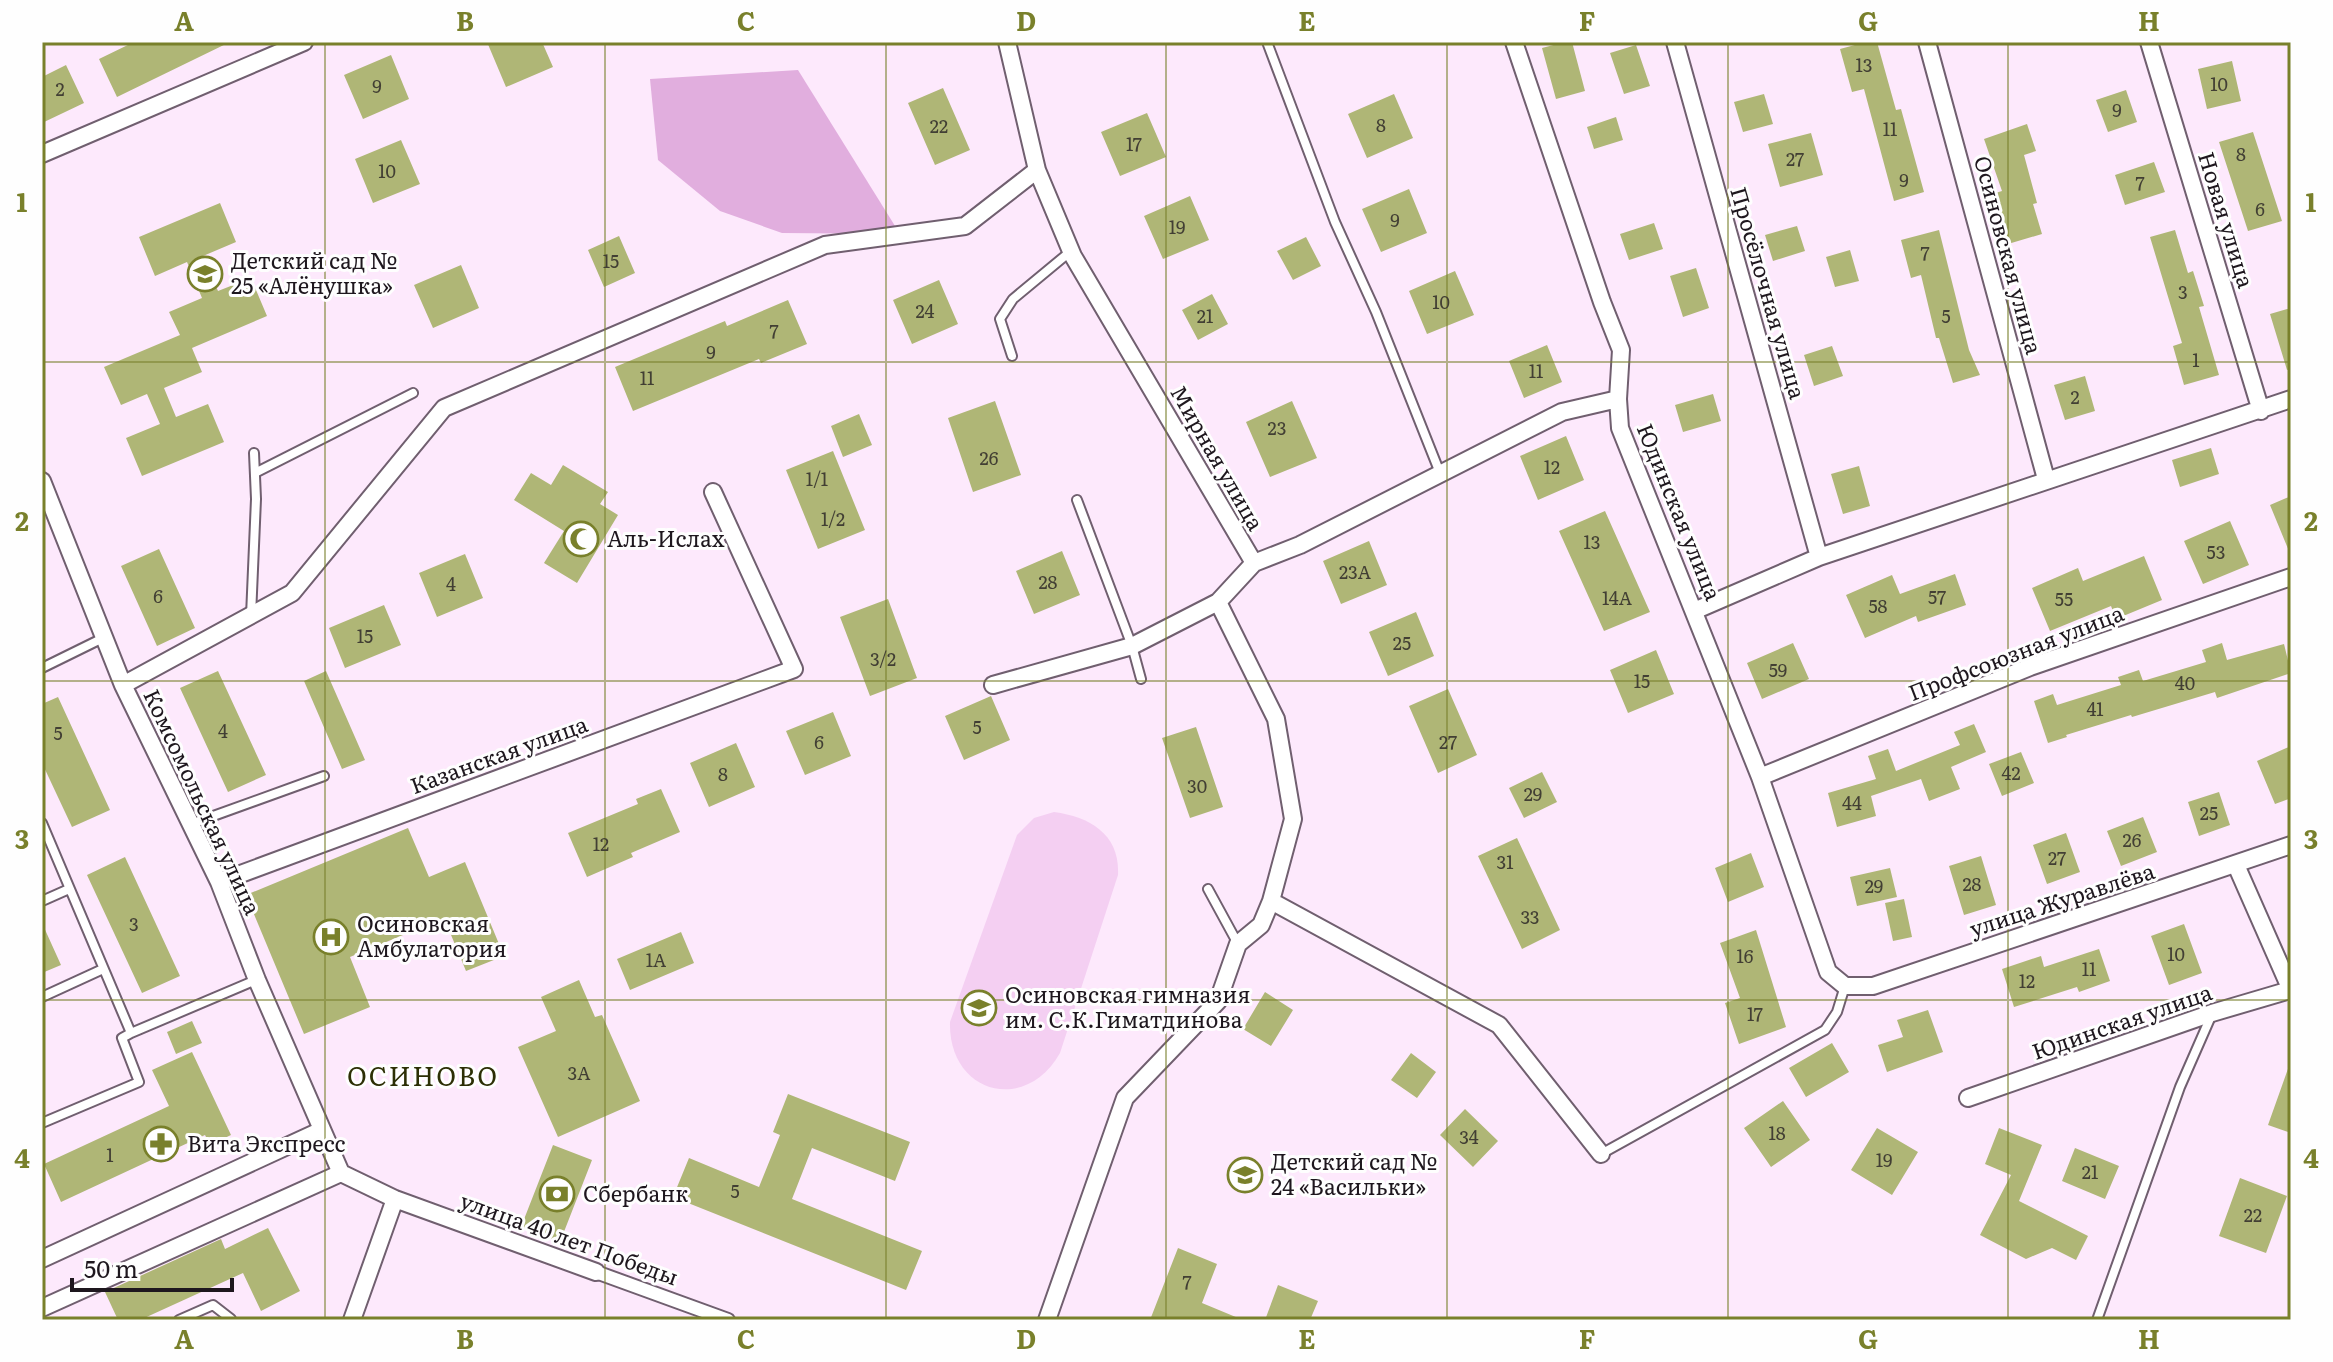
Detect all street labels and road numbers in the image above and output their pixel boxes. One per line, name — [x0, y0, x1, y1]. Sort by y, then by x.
street label: Новая улица — [2191, 147, 2264, 292]
street label: Осиновская улица — [1967, 152, 2052, 358]
street label: Просёлочная улица — [1723, 183, 1816, 403]
street label: Мирная улица — [1163, 379, 1273, 536]
street label: Юдинская улица — [1630, 418, 1731, 605]
street label: Профсоюзная улица — [1903, 595, 2128, 708]
street label: Комсомольская улица — [137, 683, 270, 920]
street label: Казанская улица — [405, 706, 592, 801]
street label: улица Журавлёва — [1965, 853, 2159, 944]
street label: Юдинская улица — [2027, 974, 2216, 1067]
street label: улица 40 лет Победы — [456, 1183, 683, 1292]

